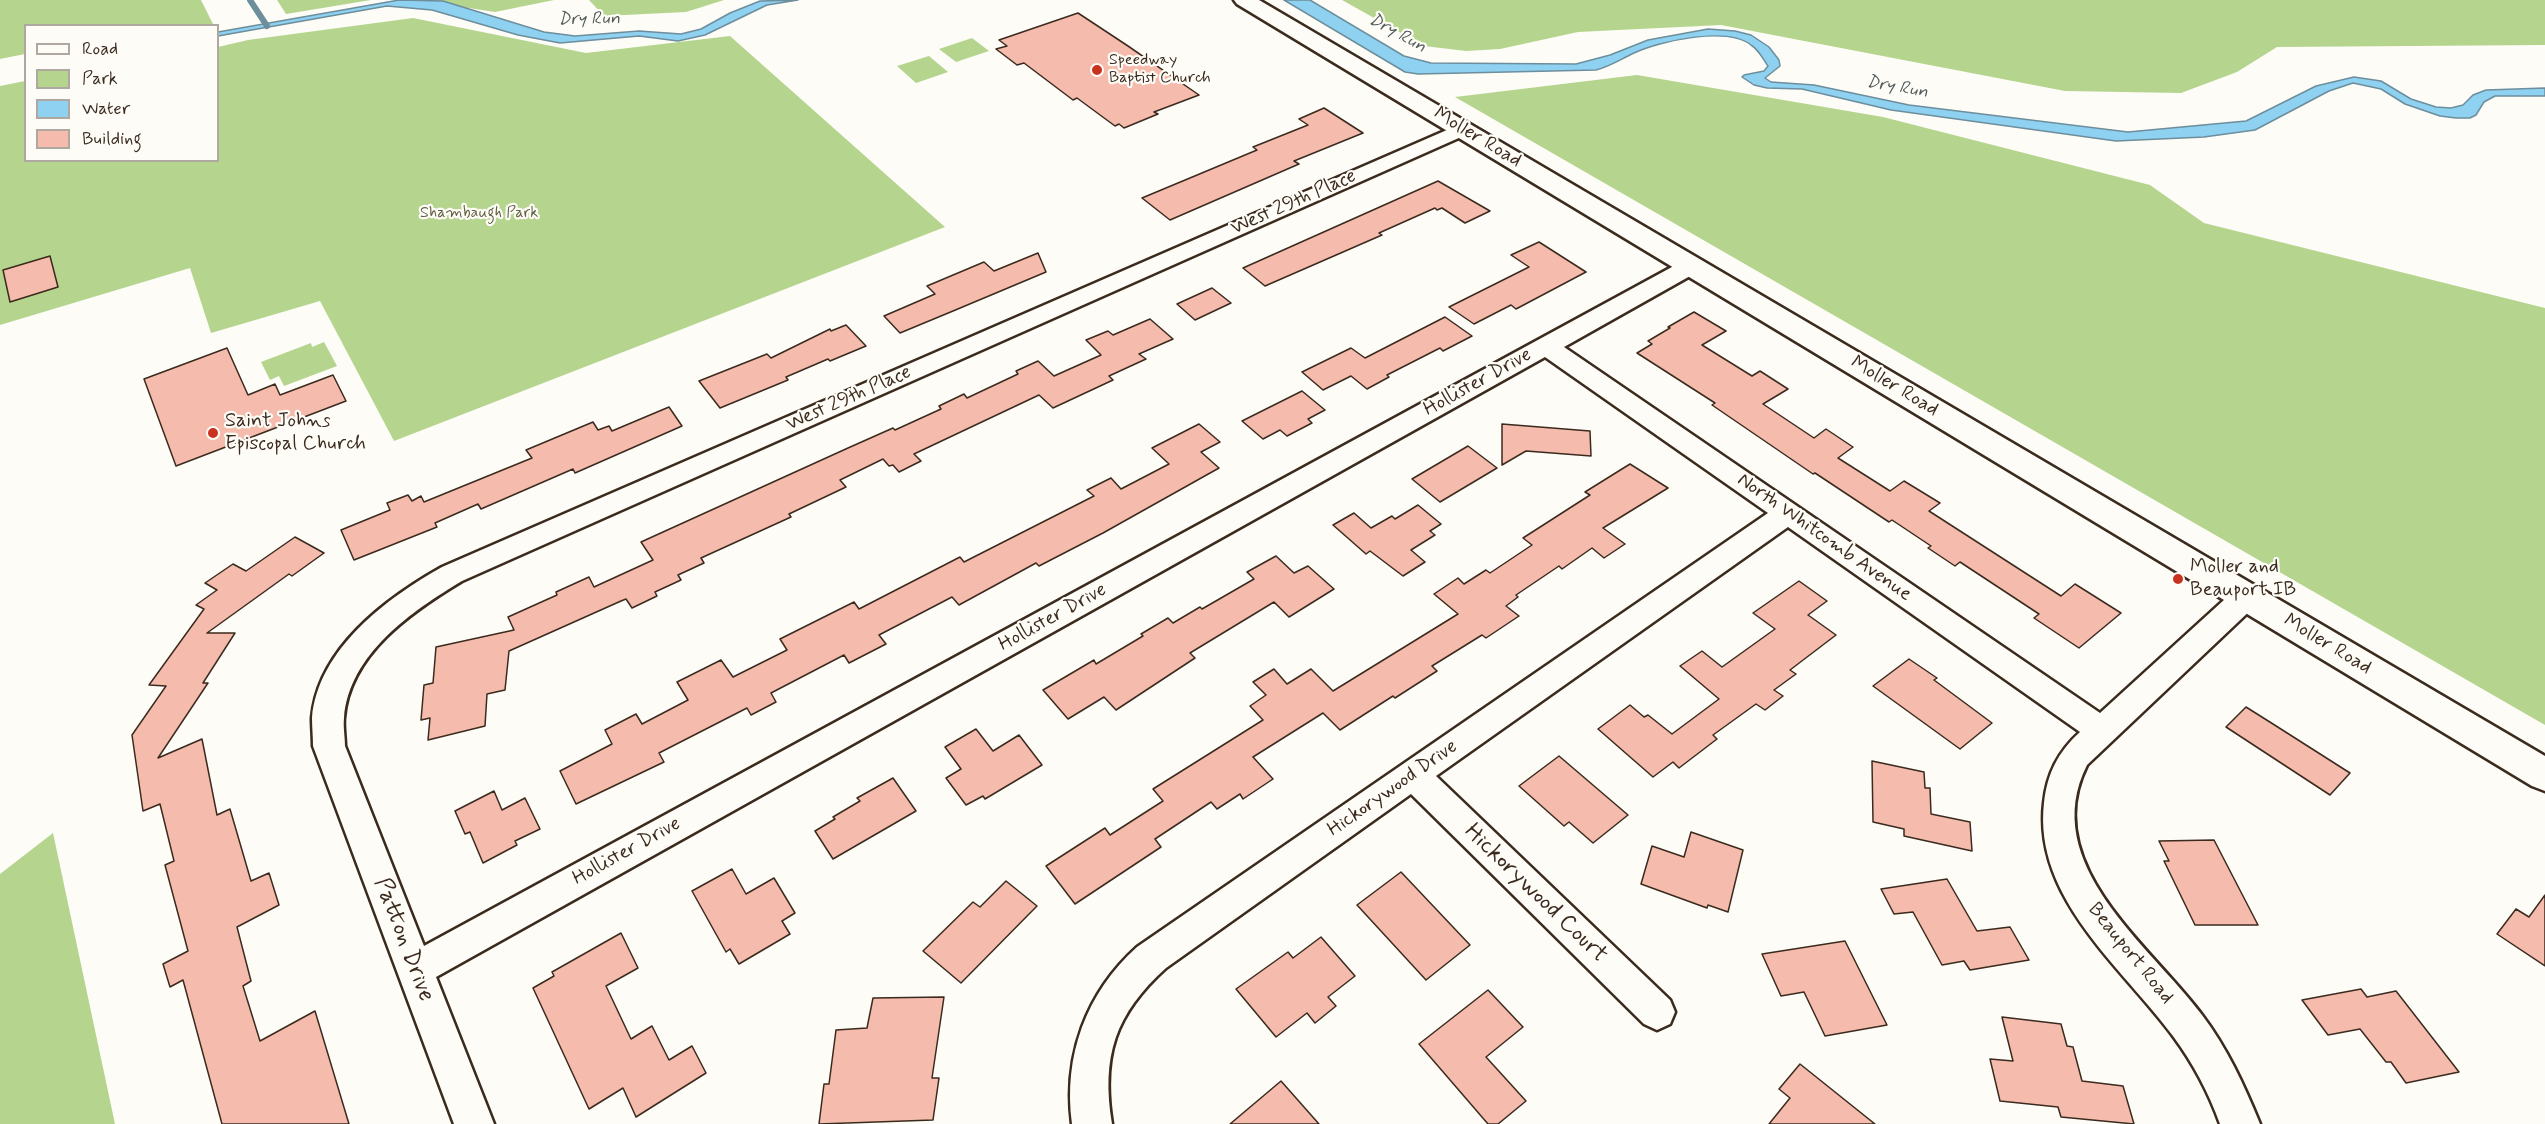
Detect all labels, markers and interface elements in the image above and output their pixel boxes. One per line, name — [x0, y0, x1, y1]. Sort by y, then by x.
water label: Dry Run — [558, 9, 620, 31]
water label: Dry Run — [1365, 9, 1429, 59]
legend — [24, 24, 219, 162]
text: Road — [82, 37, 118, 61]
place label: Speedway Baptist Church — [1109, 51, 1211, 89]
marker: Speedway Baptist Church — [1090, 63, 1104, 77]
text: Park — [82, 67, 118, 91]
water label: Dry Run — [1865, 72, 1929, 104]
text: Water — [82, 97, 130, 121]
street label: Moller Road — [1429, 102, 1525, 174]
text: Building — [82, 127, 142, 151]
street label: West 29th Place — [1228, 165, 1360, 241]
park label: Shambaugh Park — [420, 204, 538, 224]
street label: Hollister Drive — [1420, 344, 1536, 422]
street label: Moller Road — [1846, 351, 1942, 423]
street label: West 29th Place — [783, 361, 915, 437]
place label: Saint Johns Episcopal Church — [225, 410, 366, 457]
marker: Saint Johns Episcopal Church — [206, 426, 220, 440]
street label: North Whitcomb Avenue — [1732, 469, 1916, 607]
place label: Moller and Beauport IB — [2190, 556, 2296, 603]
marker: Moller and Beauport IB — [2171, 572, 2185, 586]
street label: Hollister Drive — [995, 579, 1111, 657]
street label: Moller Road — [2279, 609, 2375, 681]
street label: Hickorywood Drive — [1323, 735, 1463, 843]
street label: Hollister Drive — [569, 813, 685, 891]
street label: Hickorywood Court — [1457, 818, 1613, 970]
street label: Patton Drive — [366, 874, 440, 1006]
street label: Beauport Road — [2082, 899, 2178, 1009]

